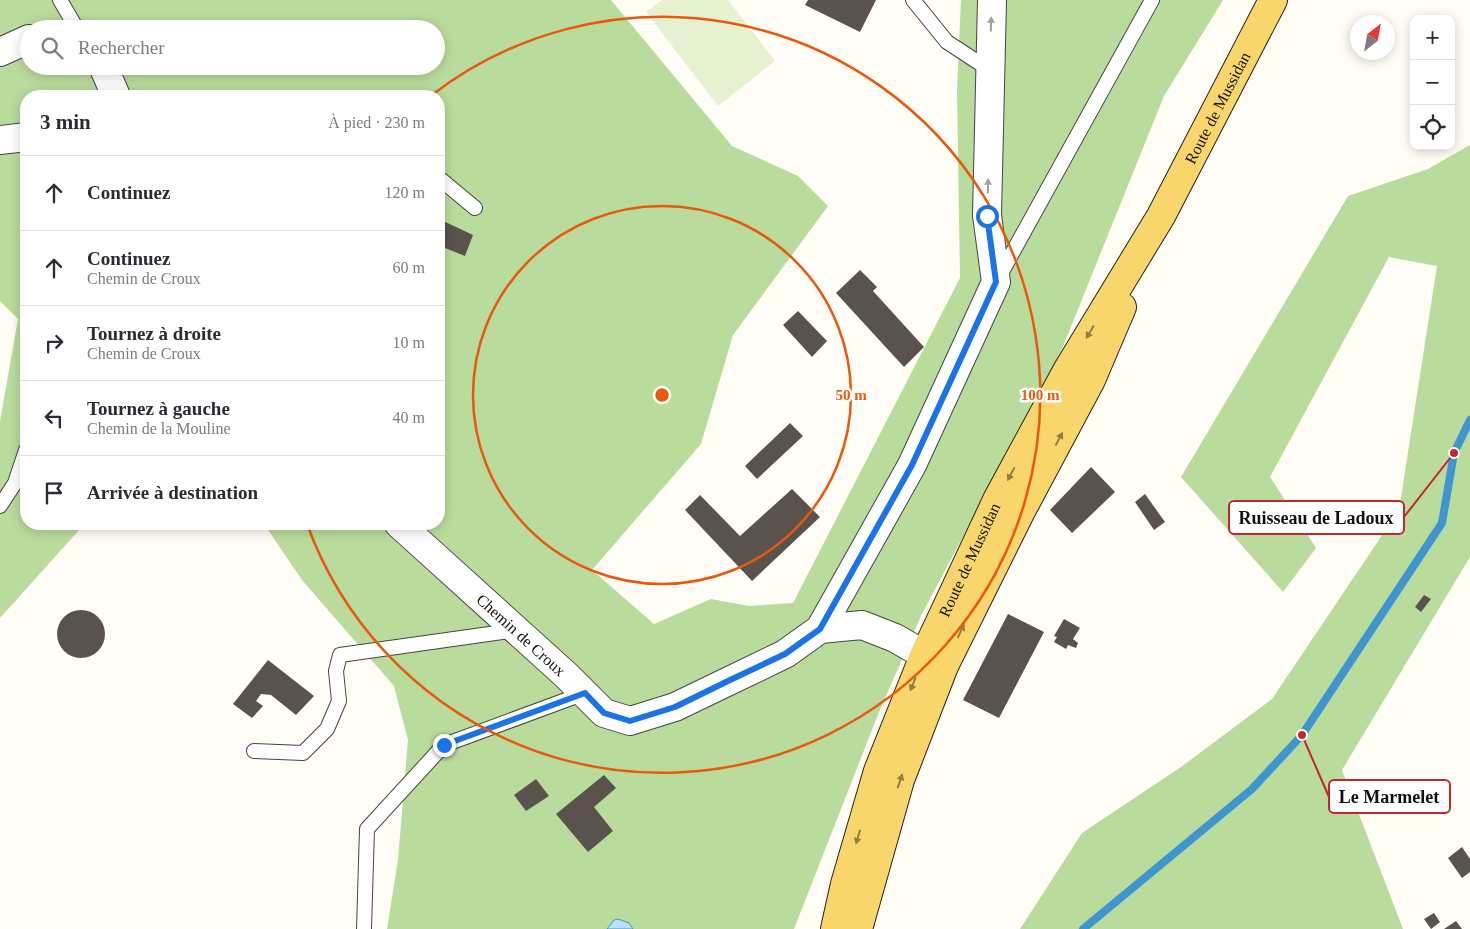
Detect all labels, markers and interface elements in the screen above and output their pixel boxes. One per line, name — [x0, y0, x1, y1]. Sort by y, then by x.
north arrow — [1350, 15, 1395, 60]
map controls — [1410, 15, 1455, 150]
button: + — [1410, 15, 1455, 60]
one-way arrow — [987, 16, 995, 32]
search box — [20, 20, 445, 75]
icon: search — [38, 34, 66, 62]
text: Rechercher — [78, 37, 165, 58]
street label: Route de Mussidan — [1182, 49, 1254, 167]
button: − — [1410, 60, 1455, 105]
button: locate — [1410, 105, 1455, 150]
text: 3 min — [40, 110, 91, 134]
text: À pied · 230 m — [328, 114, 425, 131]
one-way arrow — [984, 178, 992, 194]
icon: ahead — [40, 179, 68, 207]
text: Continuez — [87, 182, 170, 203]
text: 120 m — [385, 184, 425, 201]
route start — [976, 205, 999, 228]
text: Continuez — [87, 248, 170, 269]
icon: ahead — [40, 254, 68, 282]
text: 60 m — [393, 259, 425, 276]
text: Chemin de Croux — [87, 270, 201, 287]
text: Tournez à droite — [87, 323, 221, 344]
one-way arrow — [1086, 326, 1095, 339]
icon: right — [40, 329, 68, 357]
text: 10 m — [393, 334, 425, 351]
text: Chemin de Croux — [87, 345, 201, 362]
centre of rings — [653, 386, 671, 404]
text: 50 m — [835, 387, 867, 403]
text: 100 m — [1021, 387, 1060, 403]
text: Tournez à gauche — [87, 398, 230, 419]
icon: left — [40, 404, 68, 432]
text: 40 m — [393, 409, 425, 426]
text: Chemin de la Mouline — [87, 420, 231, 437]
one-way arrow — [1055, 432, 1063, 447]
one-way arrow — [1007, 467, 1015, 481]
icon: arrive — [40, 479, 68, 507]
text: Arrivée à destination — [87, 482, 258, 503]
street label: Route de Mussidan — [936, 500, 1003, 619]
callout: Ruisseau de Ladoux — [1229, 501, 1404, 534]
text: Ruisseau de Ladoux — [1238, 508, 1394, 528]
street label: Chemin de Croux — [473, 591, 569, 680]
one-way arrow — [958, 624, 966, 638]
one-way arrow — [908, 677, 916, 692]
route end — [433, 734, 456, 757]
one-way arrow — [897, 774, 904, 789]
callout: Le Marmelet — [1329, 780, 1450, 813]
text: Le Marmelet — [1339, 787, 1439, 807]
one-way arrow — [854, 830, 862, 845]

